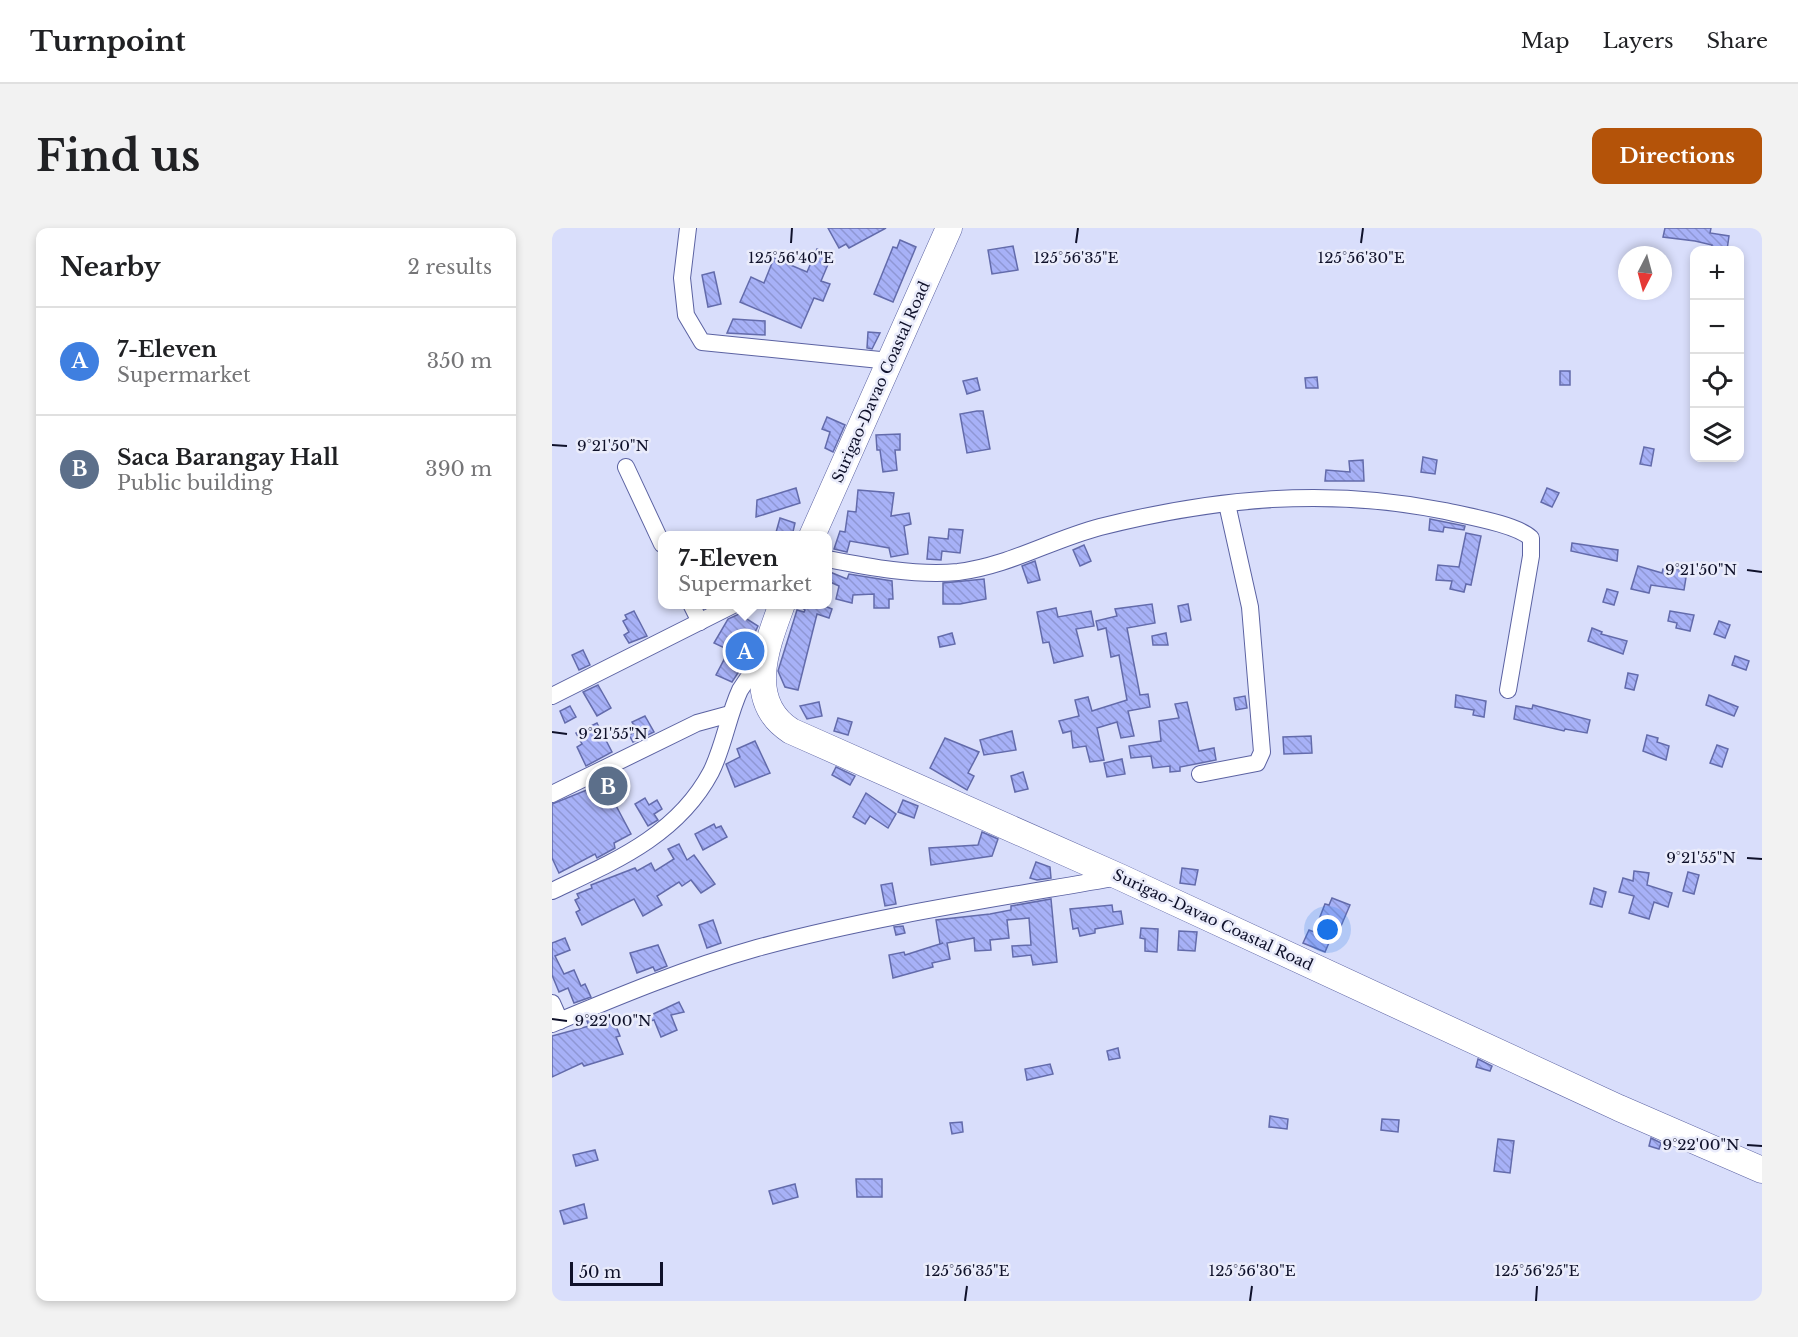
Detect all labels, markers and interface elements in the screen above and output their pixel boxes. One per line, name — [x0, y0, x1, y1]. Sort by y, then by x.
text: Turnpoint — [30, 24, 186, 59]
text: Map — [1521, 28, 1570, 54]
text: Layers — [1603, 28, 1674, 54]
text: Share — [1707, 28, 1768, 54]
button: Directions — [1592, 128, 1762, 184]
text: Find us — [36, 130, 200, 182]
north arrow — [1618, 246, 1672, 300]
map controls — [1690, 246, 1744, 462]
button: + — [1690, 246, 1744, 300]
text: 125°56'40"E — [748, 248, 834, 267]
text: 125°56'35"E — [1034, 248, 1119, 267]
text: 125°56'30"E — [1317, 248, 1405, 267]
text: Nearby — [60, 251, 161, 283]
text: 2 results — [408, 255, 492, 279]
street label: Surigao-Davao Coastal Road — [827, 278, 934, 485]
button: − — [1690, 300, 1744, 354]
text: 7-Eleven — [117, 336, 217, 363]
text: A — [71, 349, 88, 373]
text: 350 m — [427, 349, 492, 373]
button: locate — [1690, 354, 1744, 408]
text: Supermarket — [117, 363, 251, 387]
button: layers — [1690, 408, 1744, 462]
text: 9°21'50"N — [577, 436, 649, 455]
text: Saca Barangay Hall — [117, 444, 339, 471]
text: B — [72, 457, 87, 481]
text: 390 m — [425, 457, 492, 481]
text: Public building — [117, 471, 273, 495]
popup — [658, 531, 832, 609]
text: 7-Eleven — [678, 545, 778, 572]
text: 9°21'50"N — [1665, 560, 1737, 579]
text: Supermarket — [678, 572, 812, 596]
pin: A — [726, 628, 764, 674]
text: 9°21'55"N — [578, 724, 648, 743]
pin: B — [588, 764, 628, 808]
text: 9°21'55"N — [1666, 848, 1736, 867]
street label: Surigao-Davao Coastal Road — [1110, 865, 1316, 974]
your location — [1313, 915, 1342, 944]
text: 9°22'00"N — [575, 1011, 652, 1030]
text: 9°22'00"N — [1663, 1135, 1740, 1154]
scale bar — [570, 1259, 663, 1286]
text: 125°56'35"E — [925, 1261, 1010, 1280]
text: 125°56'30"E — [1208, 1261, 1296, 1280]
text: 125°56'25"E — [1495, 1261, 1580, 1280]
text: 50 m — [579, 1262, 621, 1282]

